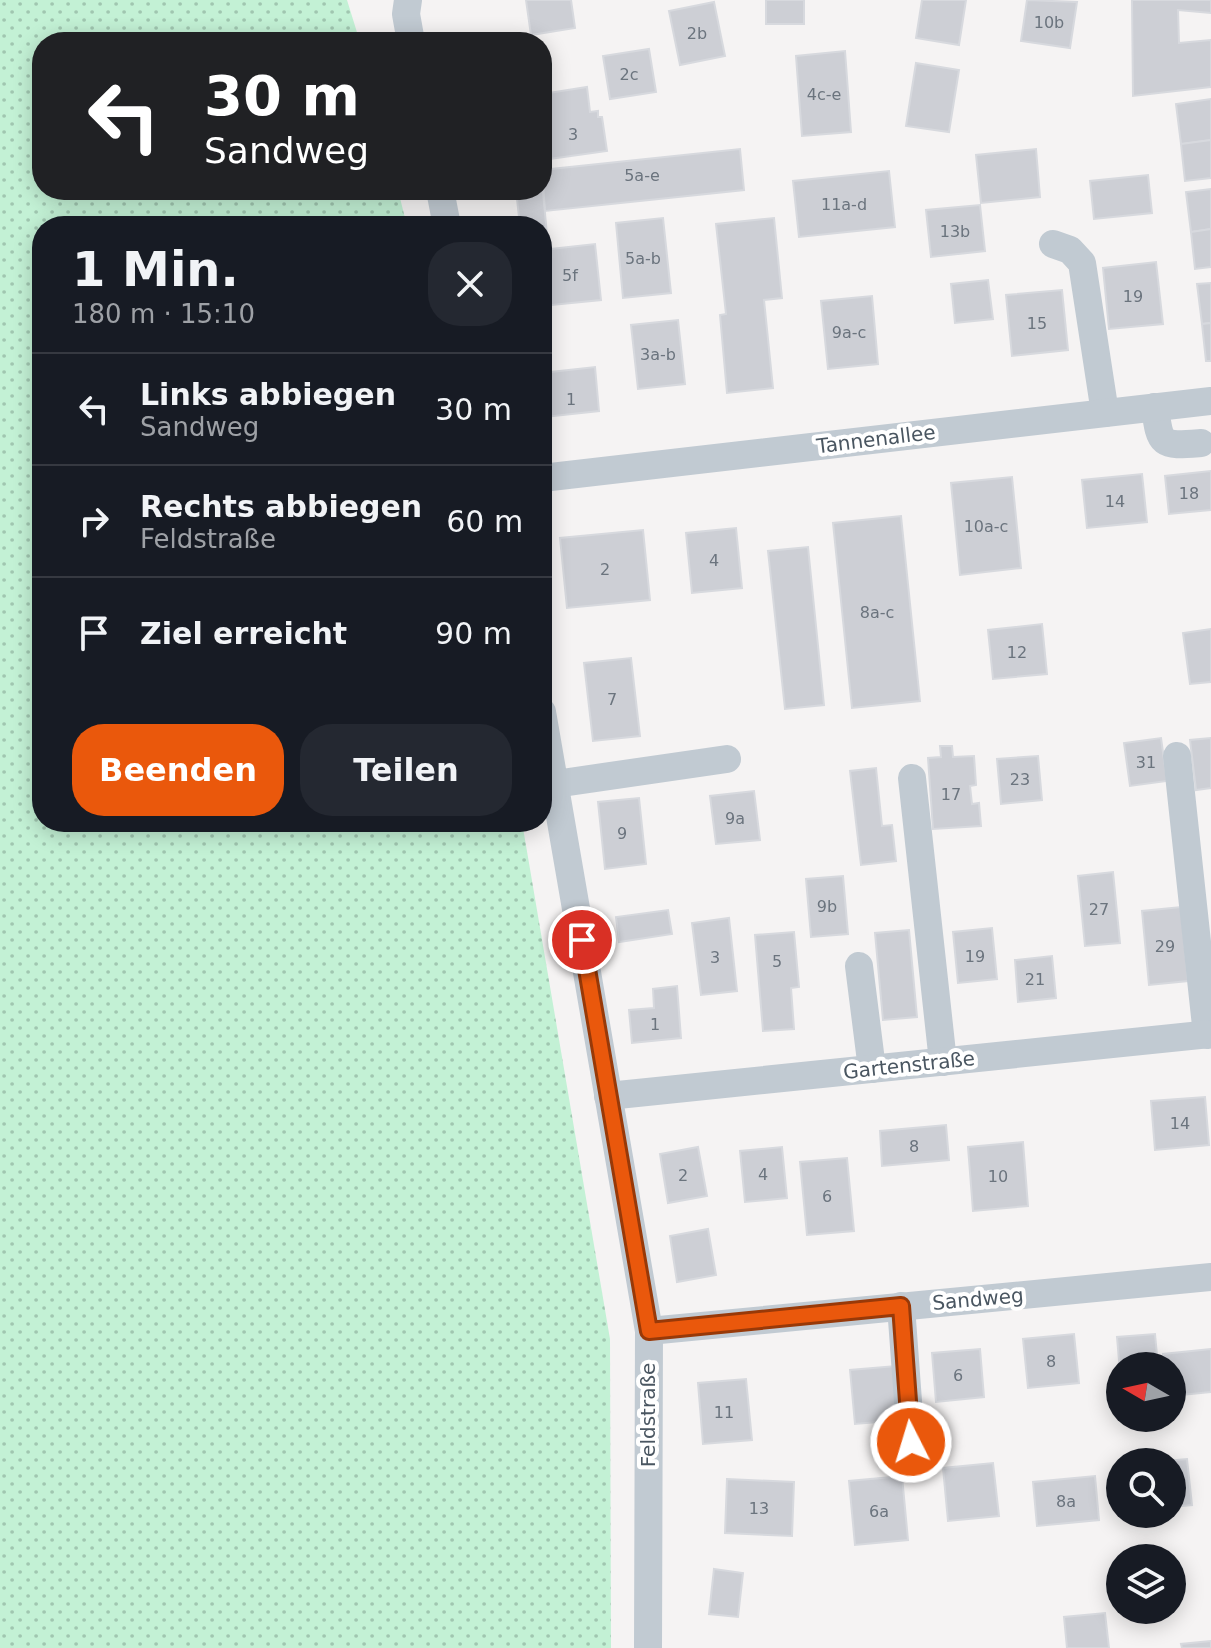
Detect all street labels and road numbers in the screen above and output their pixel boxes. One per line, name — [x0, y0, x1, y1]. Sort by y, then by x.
street label: Tannenallee — [814, 420, 937, 458]
street label: Gartenstraße — [842, 1046, 976, 1084]
street label: Sandweg — [931, 1283, 1025, 1315]
street label: Feldstraße — [636, 1363, 660, 1467]

